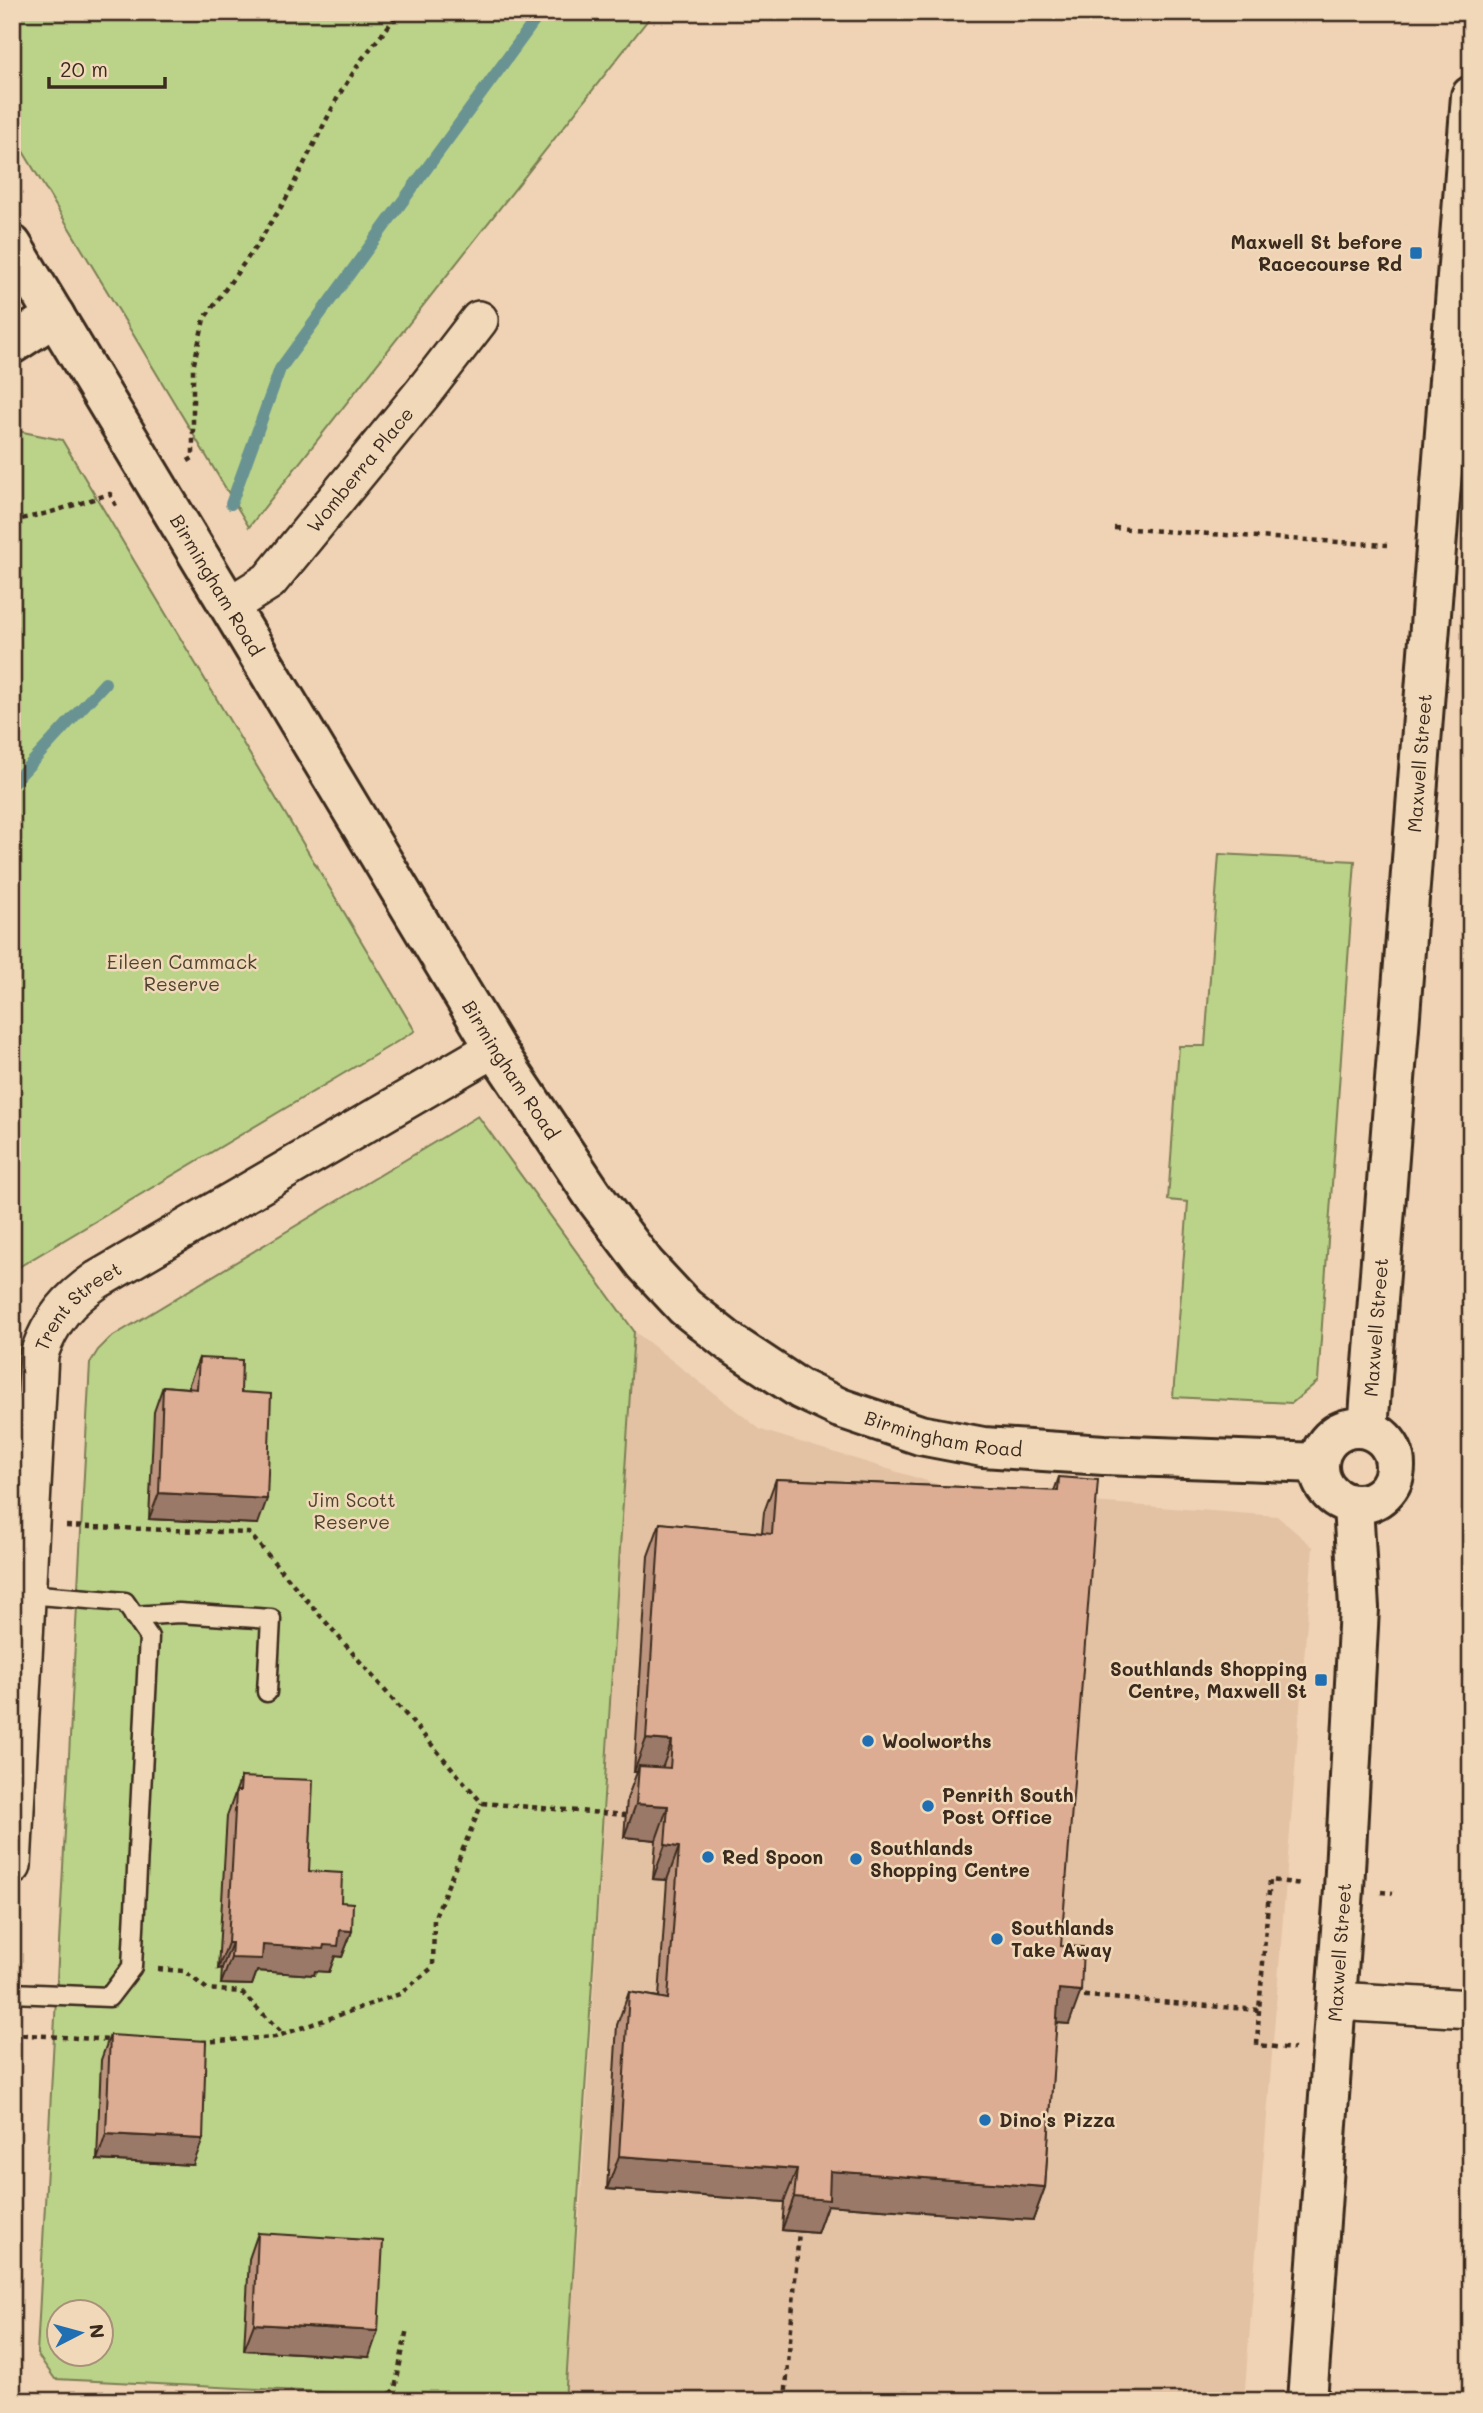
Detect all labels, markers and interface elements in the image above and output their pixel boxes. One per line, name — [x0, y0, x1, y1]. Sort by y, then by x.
scale bar — [49, 46, 164, 90]
text: 20 m — [60, 55, 108, 82]
place label: Maxwell St before Racecourse Rd — [1230, 229, 1402, 276]
marker: Maxwell St before Racecourse Rd — [1408, 245, 1424, 261]
street label: Womberra Place — [301, 401, 419, 537]
street label: Birmingham Road — [165, 510, 269, 660]
street label: Maxwell Street — [1401, 693, 1437, 833]
park label: Eileen Cammack Reserve — [107, 949, 257, 996]
street label: Birmingham Road — [457, 995, 565, 1144]
street label: Trent Street — [29, 1256, 126, 1354]
street label: Maxwell Street — [1358, 1257, 1393, 1398]
street label: Birmingham Road — [862, 1404, 1023, 1462]
park label: Jim Scott Reserve — [308, 1487, 396, 1534]
place label: Southlands Shopping Centre, Maxwell St — [1110, 1656, 1307, 1703]
marker: Southlands Shopping Centre, Maxwell St — [1313, 1672, 1329, 1688]
place label: Woolworths — [882, 1728, 992, 1753]
marker: Woolworths — [860, 1733, 876, 1749]
place label: Penrith South Post Office — [942, 1782, 1074, 1829]
marker: Penrith South Post Office — [920, 1798, 936, 1814]
place label: Southlands Shopping Centre — [870, 1835, 1030, 1882]
place label: Red Spoon — [722, 1844, 823, 1869]
marker: Red Spoon — [700, 1849, 716, 1865]
marker: Southlands Shopping Centre — [848, 1851, 864, 1867]
street label: Maxwell Street — [1321, 1882, 1356, 2023]
place label: Southlands Take Away — [1011, 1915, 1114, 1962]
marker: Southlands Take Away — [989, 1931, 1005, 1947]
place label: Dino's Pizza — [999, 2107, 1116, 2132]
marker: Dino's Pizza — [977, 2112, 993, 2128]
north arrow — [46, 2298, 116, 2368]
text: N — [84, 2323, 111, 2340]

